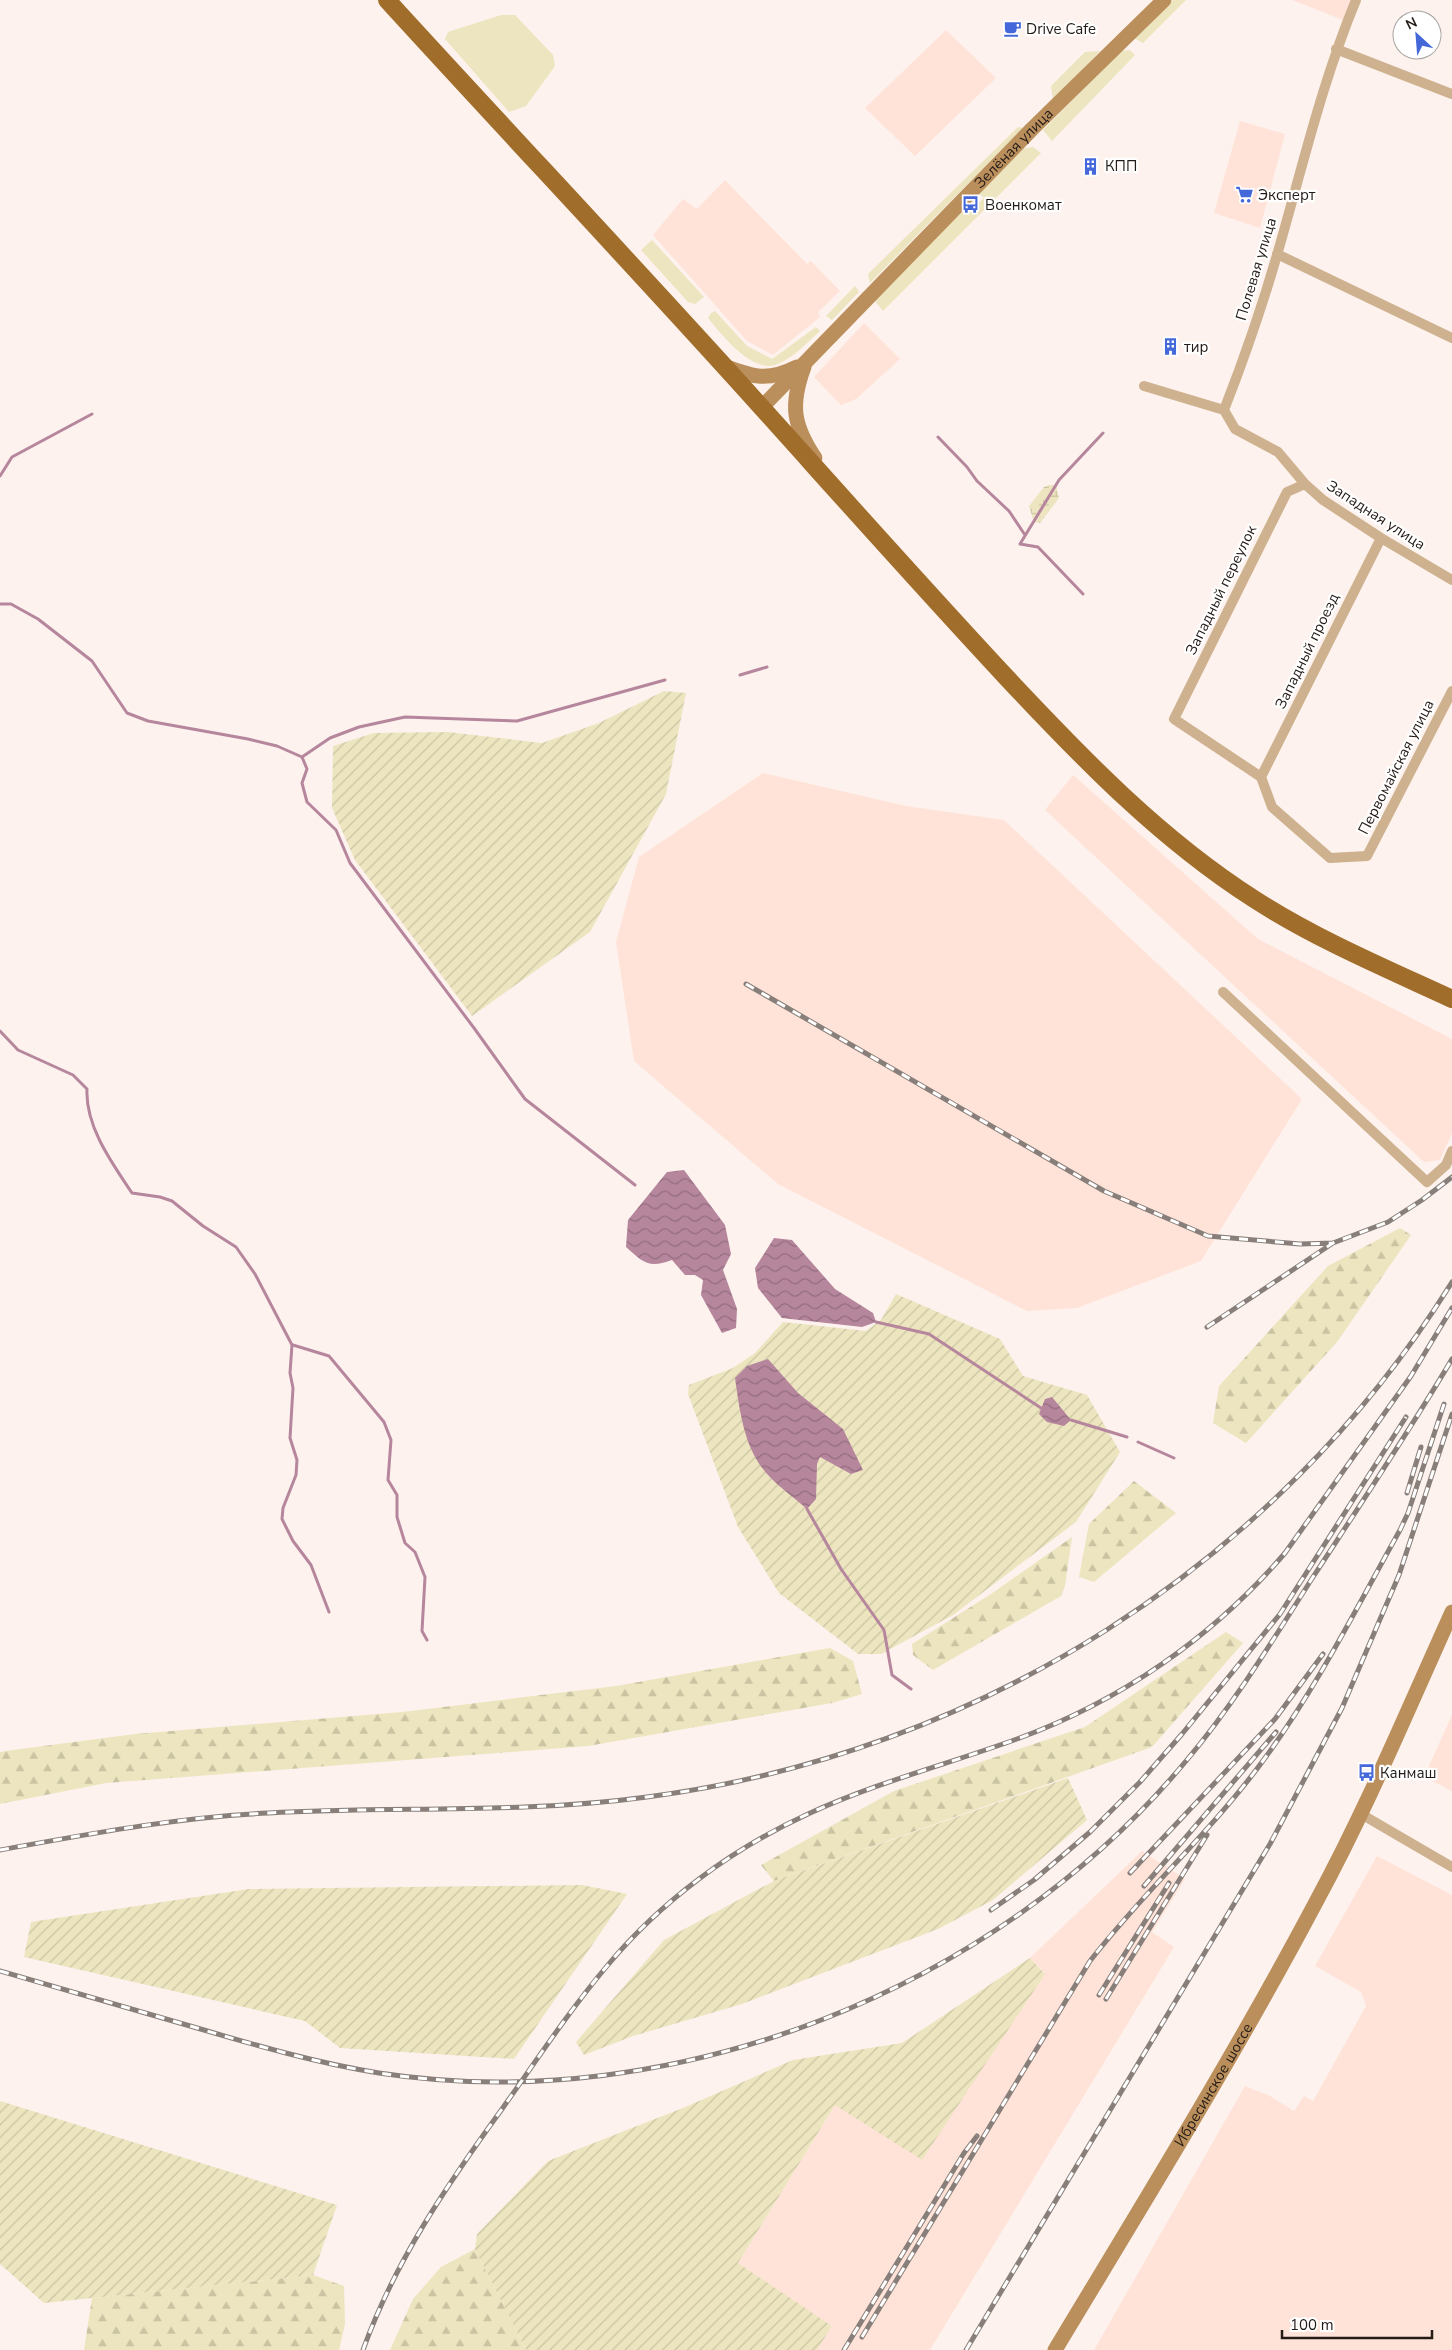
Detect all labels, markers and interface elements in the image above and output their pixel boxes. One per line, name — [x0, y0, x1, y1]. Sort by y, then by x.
north arrow — [1392, 10, 1442, 60]
text: N — [1403, 13, 1420, 35]
cafe icon: Drive Cafe — [1002, 19, 1022, 39]
place label: Drive Cafe — [1026, 19, 1096, 39]
street label: Зелёная улица — [970, 104, 1058, 193]
building icon: КПП — [1081, 156, 1101, 176]
place label: КПП — [1105, 156, 1137, 176]
supermarket icon: Эксперт — [1234, 185, 1254, 205]
place label: Эксперт — [1258, 185, 1316, 205]
bus stop icon: Военкомат — [961, 195, 981, 215]
place label: Военкомат — [985, 195, 1062, 215]
street label: Полевая улица — [1231, 215, 1281, 323]
building icon: тир — [1160, 337, 1180, 357]
place label: тир — [1184, 337, 1208, 357]
street label: Западная улица — [1323, 476, 1429, 554]
street label: Западный переулок — [1181, 522, 1261, 658]
street label: Западный проезд — [1270, 590, 1344, 712]
street label: Первомайская улица — [1353, 696, 1439, 838]
bus stop icon: Канмаш — [1356, 1763, 1376, 1783]
place label: Канмаш — [1380, 1763, 1436, 1783]
street label: Ибресинское шоссе — [1170, 2019, 1257, 2150]
scale bar — [1282, 2308, 1432, 2340]
text: 100 m — [1290, 2315, 1334, 2335]

